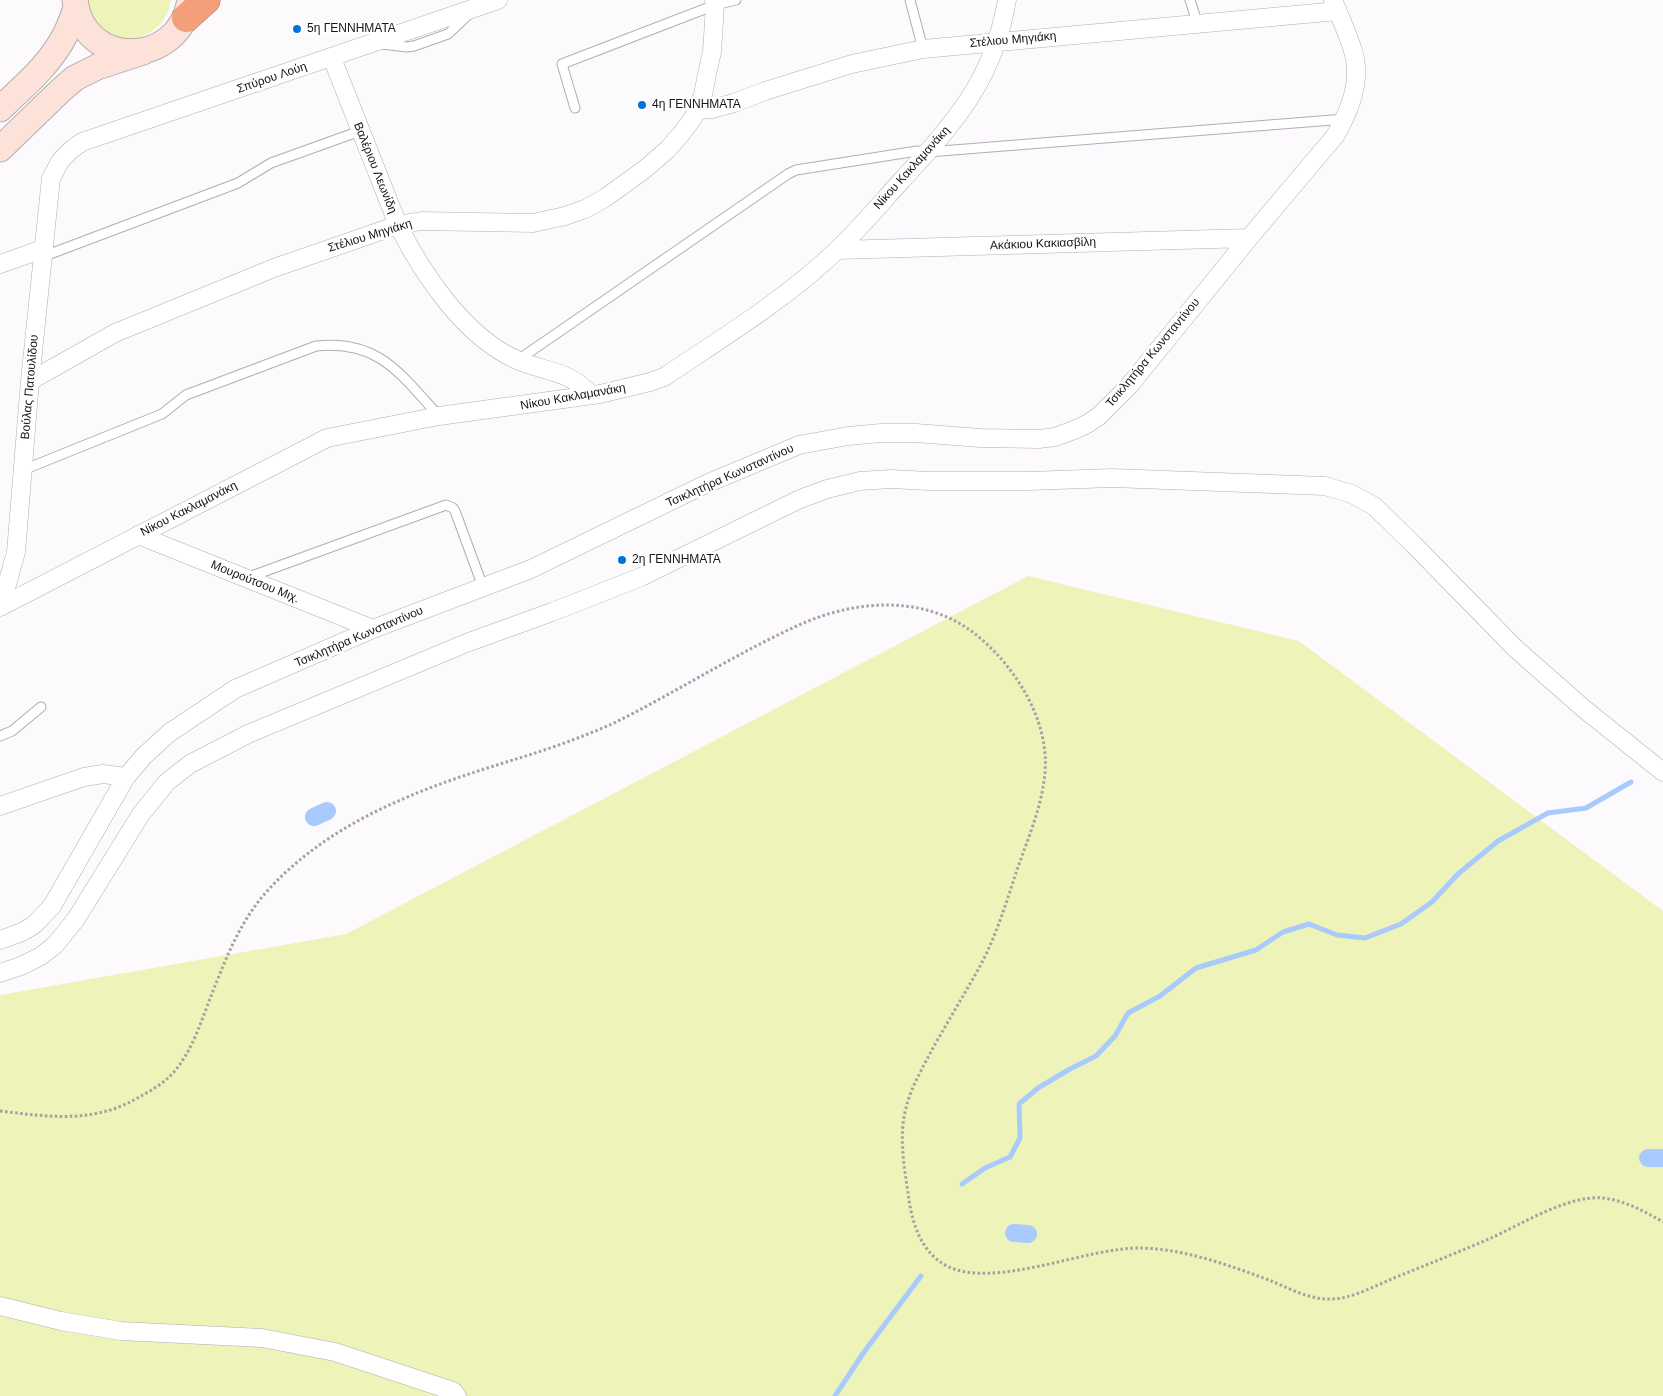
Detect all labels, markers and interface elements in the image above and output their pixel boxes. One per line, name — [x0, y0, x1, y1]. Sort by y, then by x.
place label: 5η ΓΕΝΝΗΜΑΤΑ — [307, 22, 396, 36]
marker: 5η ΓΕΝΝΗΜΑΤΑ — [291, 23, 303, 35]
street label: Στέλιου Μηγιάκη — [969, 29, 1057, 51]
street label: Σπύρου Λούη — [235, 59, 309, 97]
place label: 4η ΓΕΝΝΗΜΑΤΑ — [652, 98, 741, 112]
marker: 4η ΓΕΝΝΗΜΑΤΑ — [636, 99, 648, 111]
street label: Βαλέριου Λεωνίδη — [350, 120, 400, 216]
street label: Νίκου Κακλαμανάκη — [871, 124, 953, 212]
street label: Στέλιου Μηγιάκη — [326, 216, 414, 256]
street label: Ακάκιου Κακιασβίλη — [990, 235, 1096, 253]
street label: Τσικλητήρα Κωνσταντίνου — [1103, 295, 1203, 411]
street label: Βούλας Πατουλίδου — [18, 334, 42, 440]
street label: Νίκου Κακλαμανάκη — [519, 381, 627, 413]
street label: Τσικλητήρα Κωνσταντίνου — [664, 441, 796, 511]
street label: Νίκου Κακλαμανάκη — [138, 478, 240, 540]
place label: 2η ΓΕΝΝΗΜΑΤΑ — [632, 553, 721, 567]
marker: 2η ΓΕΝΝΗΜΑΤΑ — [616, 554, 628, 566]
street label: Μουρούτσου Μιχ. — [209, 558, 301, 606]
street label: Τσικλητήρα Κωνσταντίνου — [293, 603, 425, 671]

